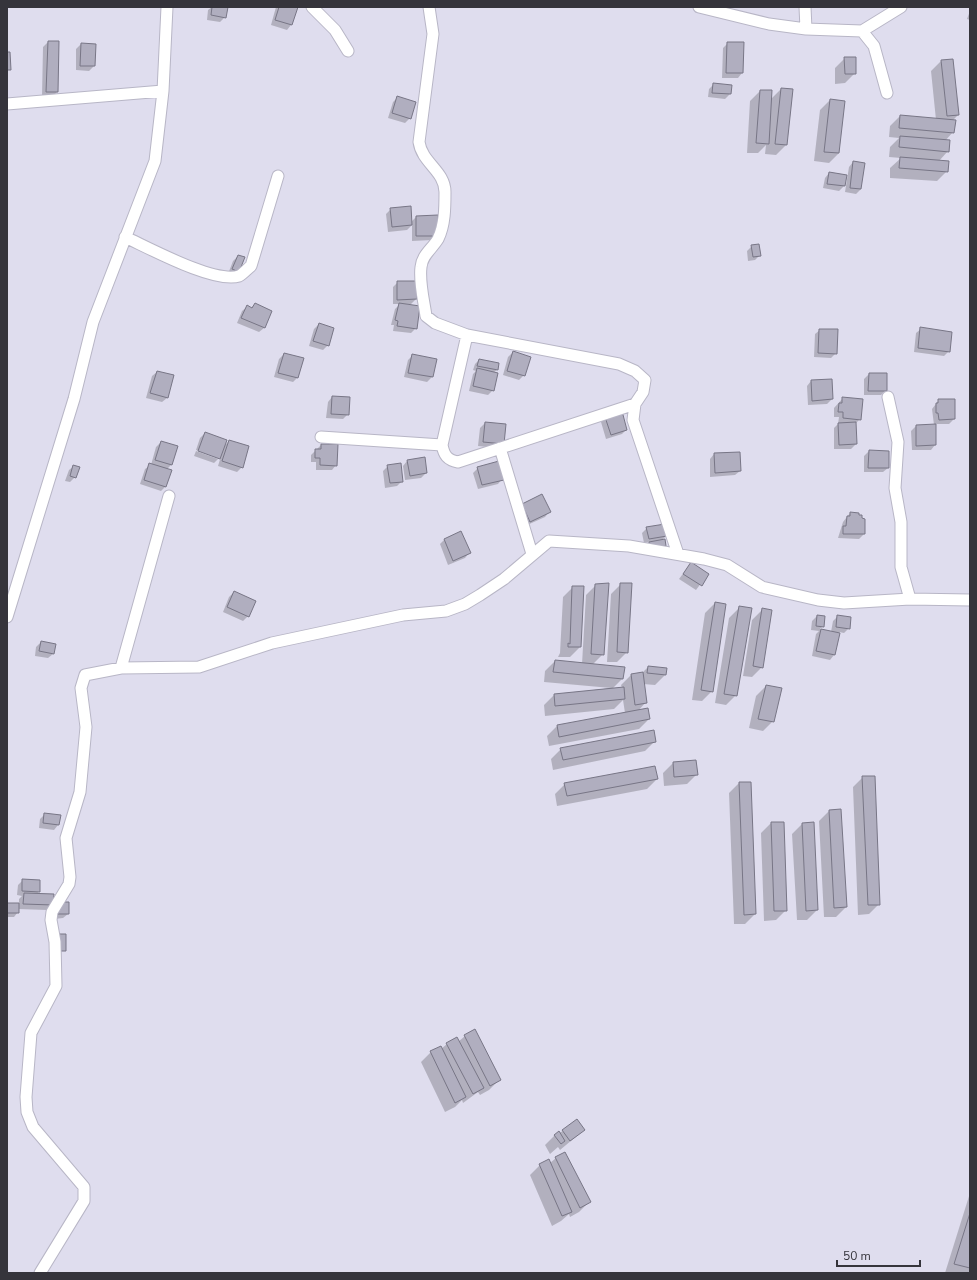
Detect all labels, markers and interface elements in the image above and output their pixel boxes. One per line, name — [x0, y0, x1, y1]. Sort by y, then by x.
scale bar — [837, 1242, 920, 1268]
text: 50 m — [843, 1248, 871, 1264]

